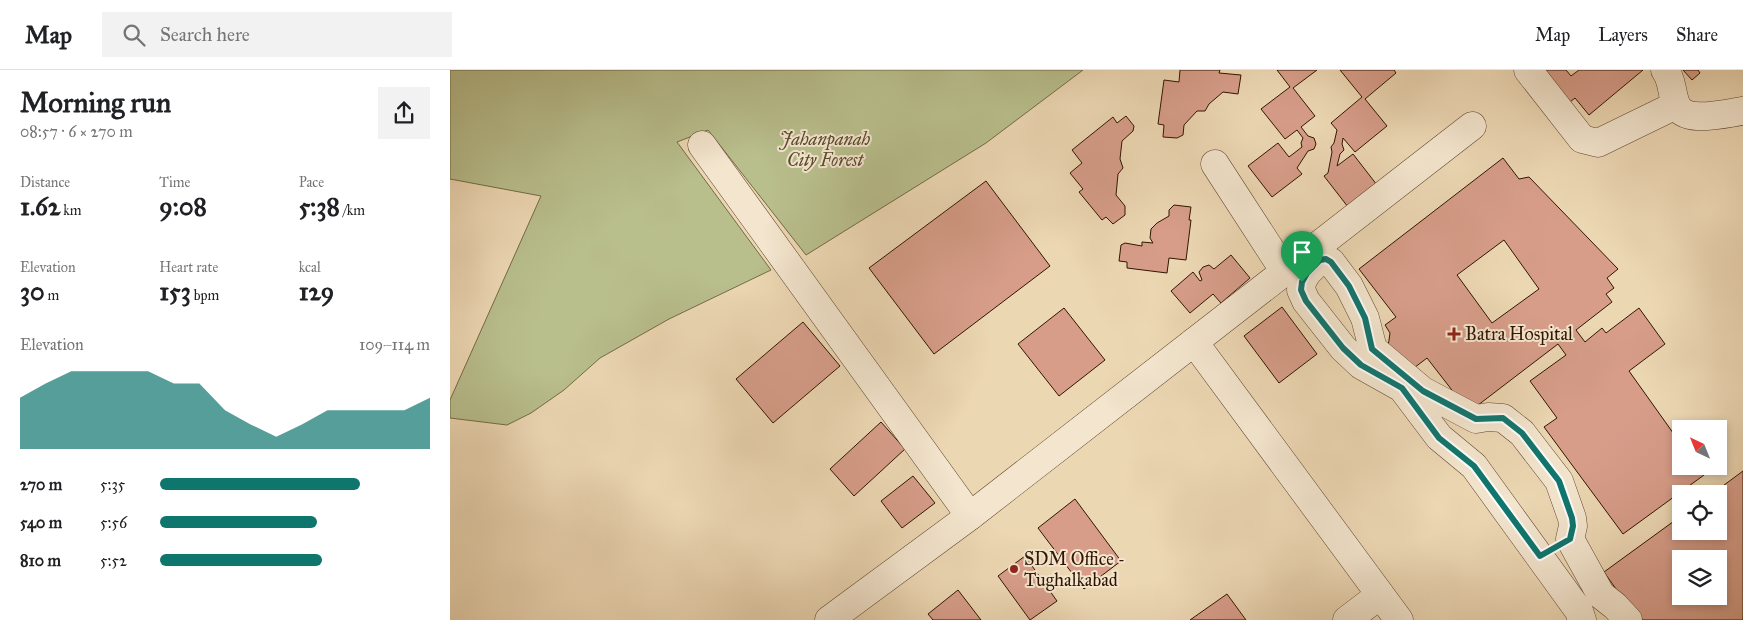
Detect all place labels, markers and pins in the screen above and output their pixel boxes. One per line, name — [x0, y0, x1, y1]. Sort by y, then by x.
pin — [1281, 231, 1323, 282]
place label: Batra Hospital — [1465, 323, 1573, 345]
marker: Batra Hospital — [1447, 327, 1461, 341]
place label: SDM Office - Tughalkabad — [1024, 548, 1125, 592]
marker: SDM Office - Tughalkabad — [1008, 563, 1020, 575]

